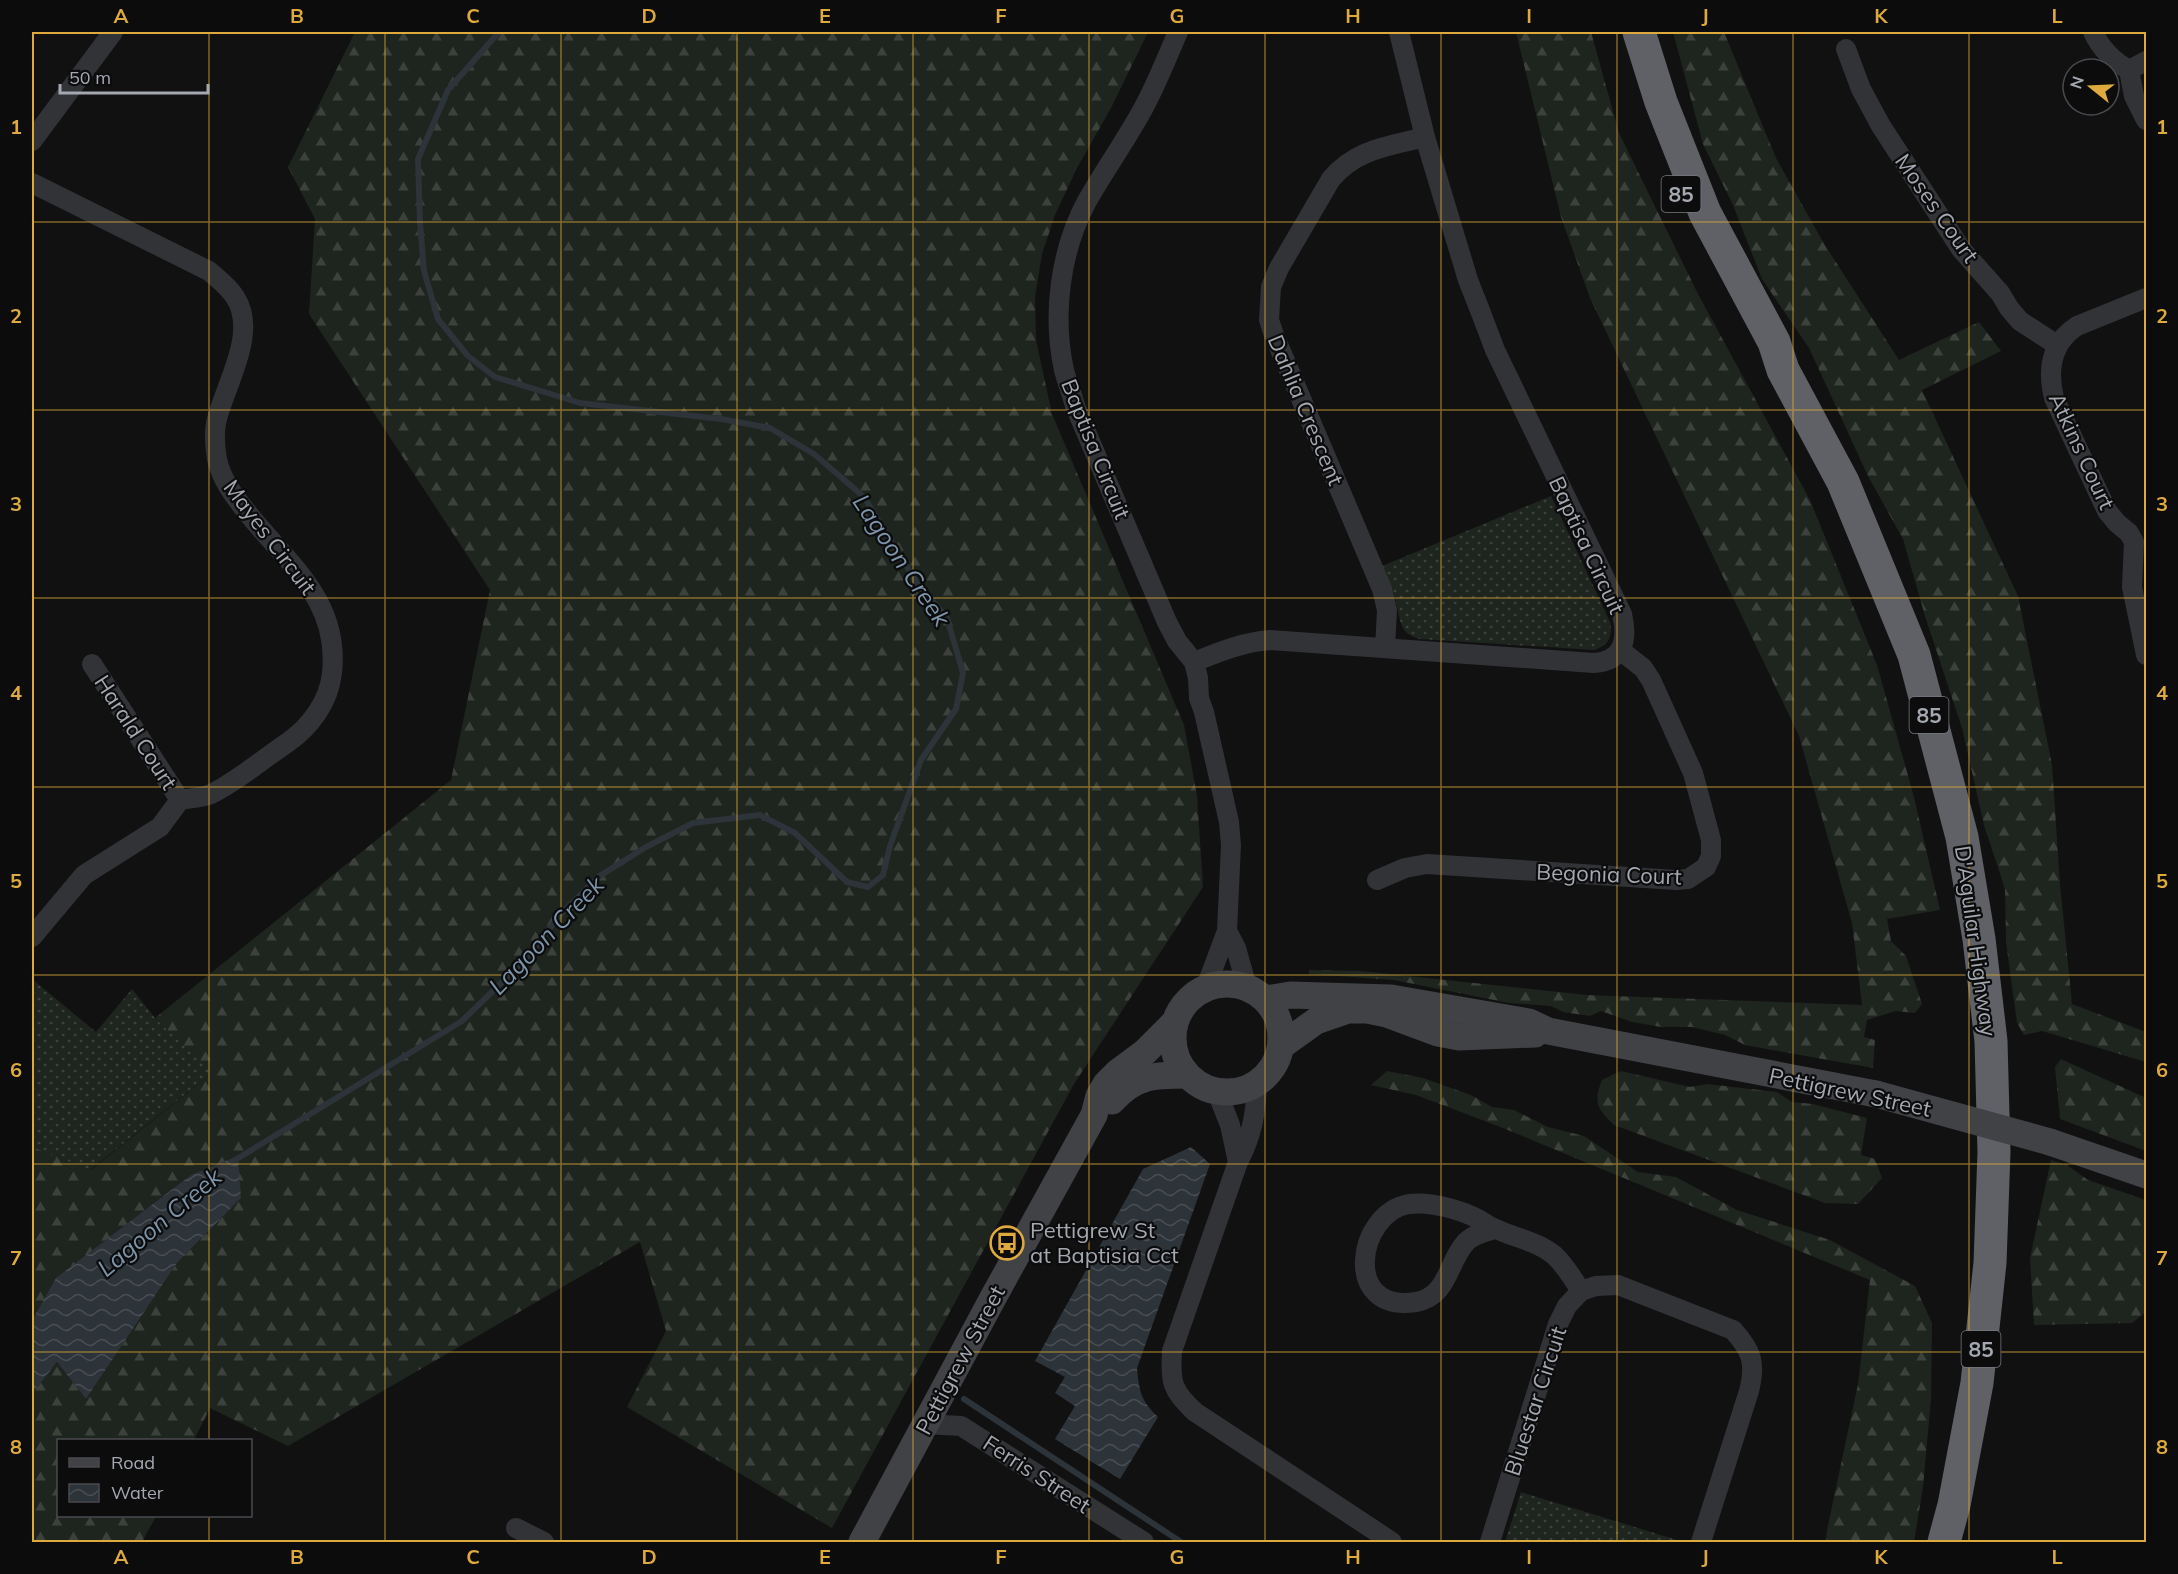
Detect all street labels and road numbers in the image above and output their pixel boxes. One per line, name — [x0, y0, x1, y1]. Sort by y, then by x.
street label: Moses Court — [1889, 148, 1985, 268]
road number: 85 — [1662, 176, 1700, 212]
street label: Dahlia Crescent — [1262, 330, 1350, 490]
street label: Baptisa Circuit — [1055, 375, 1137, 523]
street label: Atkins Court — [2043, 388, 2121, 514]
street label: Baptisa Circuit — [1543, 472, 1631, 619]
street label: Mayes Circuit — [218, 474, 323, 600]
street label: Harald Court — [89, 669, 184, 795]
road number: 85 — [1910, 697, 1948, 733]
street label: D'Aguilar Highway — [1949, 844, 2003, 1039]
street label: Begonia Court — [1536, 857, 1683, 891]
street label: Pettigrew Street — [1766, 1061, 1934, 1123]
street label: Pettigrew Street — [909, 1280, 1011, 1439]
street label: Bluestar Circuit — [1498, 1323, 1572, 1479]
road number: 85 — [1962, 1331, 2000, 1367]
street label: Ferris Street — [978, 1429, 1096, 1519]

